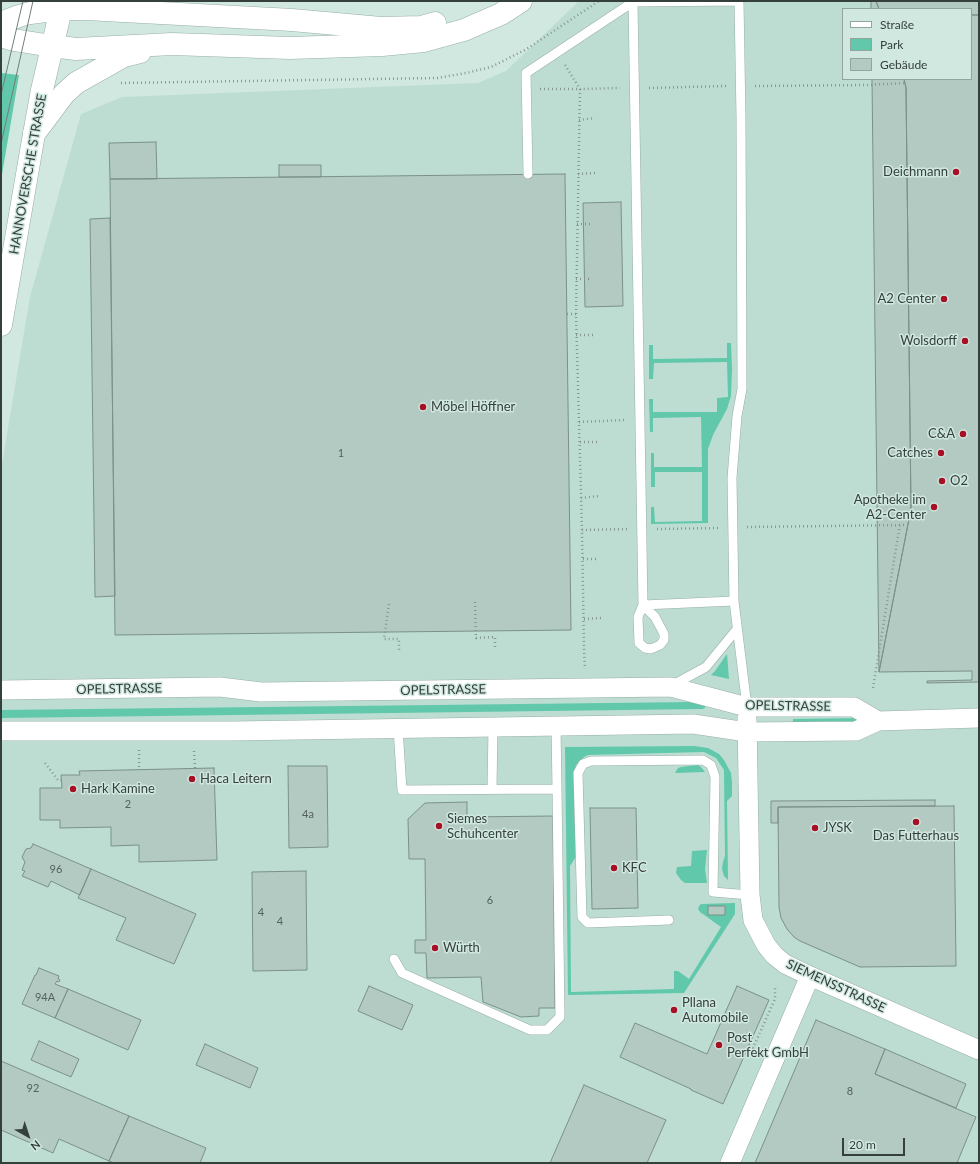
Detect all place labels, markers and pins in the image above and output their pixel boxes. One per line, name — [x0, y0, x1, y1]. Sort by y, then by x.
place label: Deichmann — [883, 164, 948, 180]
marker: Deichmann — [951, 167, 961, 177]
place label: A2 Center — [878, 291, 936, 307]
marker: A2 Center — [939, 294, 949, 304]
place label: Wolsdorff — [900, 333, 957, 349]
marker: Wolsdorff — [960, 336, 970, 346]
place label: Möbel Höffner — [431, 399, 515, 415]
marker: Möbel Höffner — [418, 402, 428, 412]
place label: C&A — [928, 426, 955, 442]
marker: C&A — [958, 429, 968, 439]
place label: Catches — [887, 445, 933, 461]
marker: Catches — [936, 448, 946, 458]
place label: O2 — [950, 473, 968, 489]
marker: O2 — [937, 476, 947, 486]
place label: Apotheke im A2-Center — [854, 492, 926, 523]
marker: Apotheke im A2-Center — [929, 502, 939, 512]
place label: Haca Leitern — [200, 771, 272, 787]
marker: Haca Leitern — [187, 774, 197, 784]
place label: Hark Kamine — [81, 781, 155, 797]
marker: Hark Kamine — [68, 784, 78, 794]
place label: Siemes Schuhcenter — [447, 811, 518, 842]
marker: Das Futterhaus — [911, 817, 921, 827]
place label: JYSK — [823, 820, 852, 836]
marker: Siemes Schuhcenter — [434, 821, 444, 831]
marker: JYSK — [810, 823, 820, 833]
place label: Das Futterhaus — [873, 828, 959, 844]
place label: KFC — [622, 860, 647, 876]
marker: KFC — [609, 863, 619, 873]
place label: Würth — [443, 940, 480, 956]
marker: Würth — [430, 943, 440, 953]
place label: Pllana Automobile — [682, 995, 748, 1026]
marker: Pllana Automobile — [669, 1005, 679, 1015]
place label: Post Perfekt GmbH — [727, 1030, 809, 1061]
marker: Post Perfekt GmbH — [714, 1040, 724, 1050]

